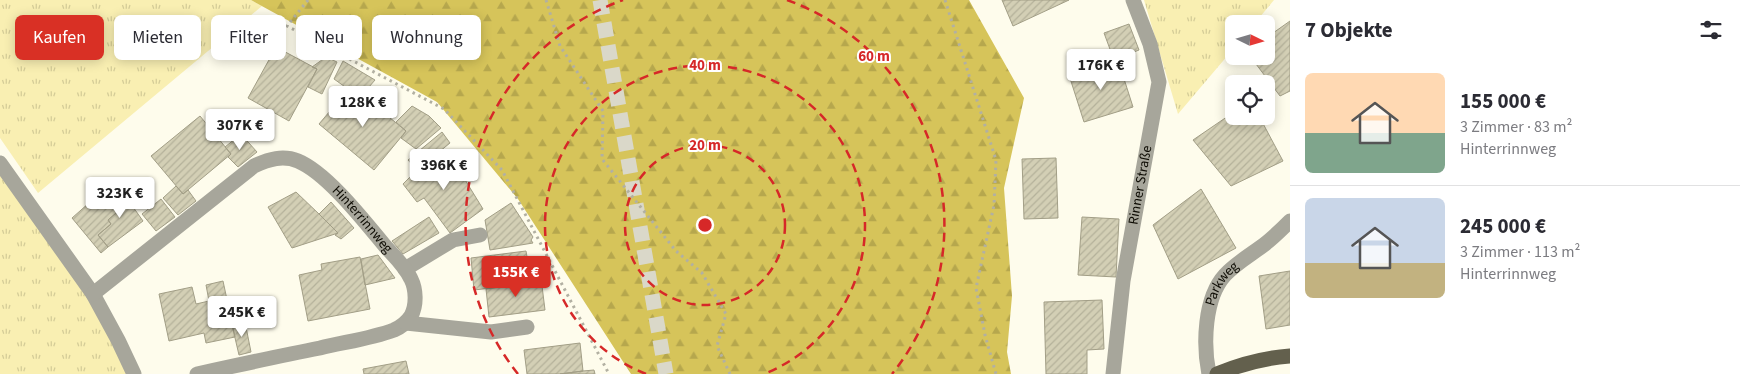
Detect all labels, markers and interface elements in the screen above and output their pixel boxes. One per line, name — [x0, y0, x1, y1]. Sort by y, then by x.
chip: Kaufen — [15, 15, 104, 60]
chip: Mieten — [114, 15, 201, 60]
chip: Filter — [211, 15, 286, 60]
chip: Neu — [296, 15, 362, 60]
chip: Wohnung — [372, 15, 481, 60]
north arrow — [1225, 15, 1275, 65]
map controls — [1225, 15, 1275, 125]
text: 7 Objekte — [1305, 15, 1393, 45]
icon: filters — [1697, 16, 1725, 44]
text: 60 m — [858, 46, 890, 67]
pin: 176K € — [1060, 48, 1142, 91]
text: 176K € — [1078, 54, 1124, 76]
text: 40 m — [689, 55, 721, 76]
button: locate — [1225, 75, 1275, 125]
pin: 128K € — [322, 86, 404, 128]
text: 155 000 € — [1460, 86, 1546, 116]
text: 128K € — [340, 91, 386, 113]
icon: home — [1345, 93, 1405, 153]
pin: 307K € — [199, 108, 281, 151]
text: 307K € — [217, 114, 263, 136]
text: 3 Zimmer · 83 m² — [1460, 116, 1572, 138]
text: 20 m — [689, 135, 721, 156]
text: Hinterrinnweg — [1460, 138, 1556, 160]
street label: Rinner Straße — [1123, 144, 1157, 226]
pin: 396K € — [403, 148, 485, 191]
text: 396K € — [421, 154, 467, 176]
pin: 323K € — [79, 176, 161, 219]
street label: Hinterrinnweg — [327, 181, 397, 258]
text: 323K € — [97, 182, 143, 204]
text: 245 000 € — [1460, 211, 1546, 241]
centre of rings — [696, 216, 714, 234]
icon: home — [1345, 218, 1405, 278]
text: 3 Zimmer · 113 m² — [1460, 241, 1580, 263]
pin: 155K € — [475, 256, 557, 298]
street label: Parkweg — [1200, 257, 1243, 308]
text: 155K € — [493, 261, 539, 283]
text: Hinterrinnweg — [1460, 263, 1556, 285]
pin: 245K € — [201, 296, 283, 338]
text: 245K € — [219, 301, 265, 323]

